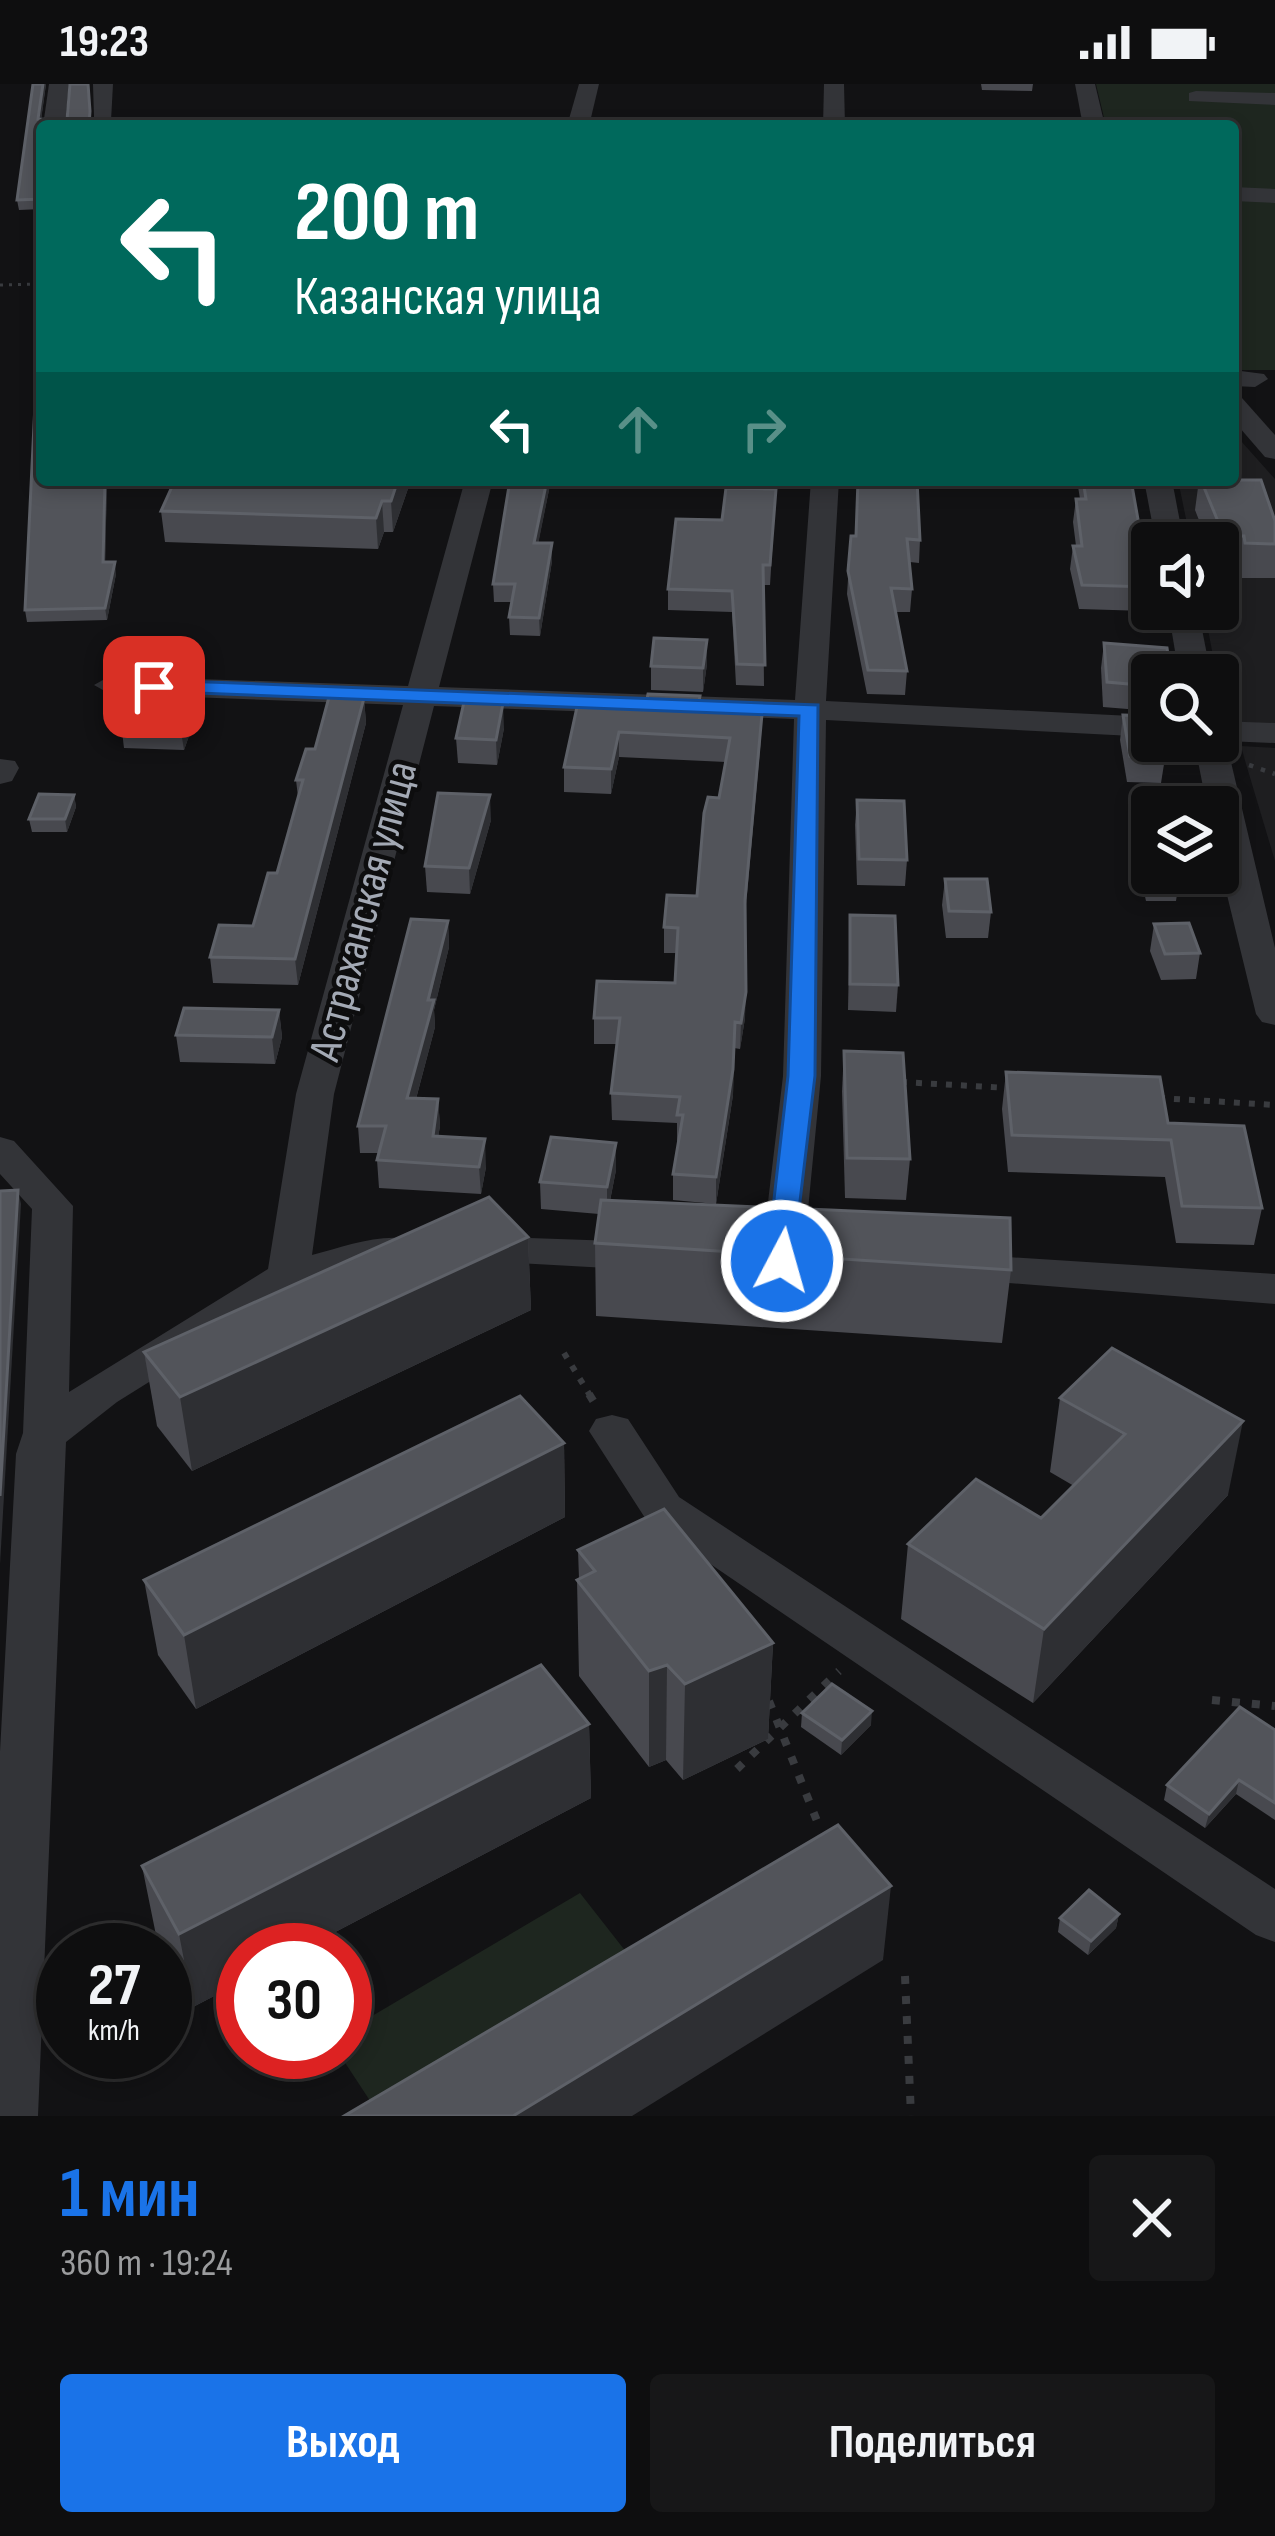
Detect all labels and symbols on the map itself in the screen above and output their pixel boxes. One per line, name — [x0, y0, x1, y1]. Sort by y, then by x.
pin — [103, 636, 205, 738]
street label: Астраханская улица — [297, 755, 430, 1068]
position arrow — [719, 1198, 845, 1324]
speed limit sign: 30 — [216, 1923, 372, 2079]

